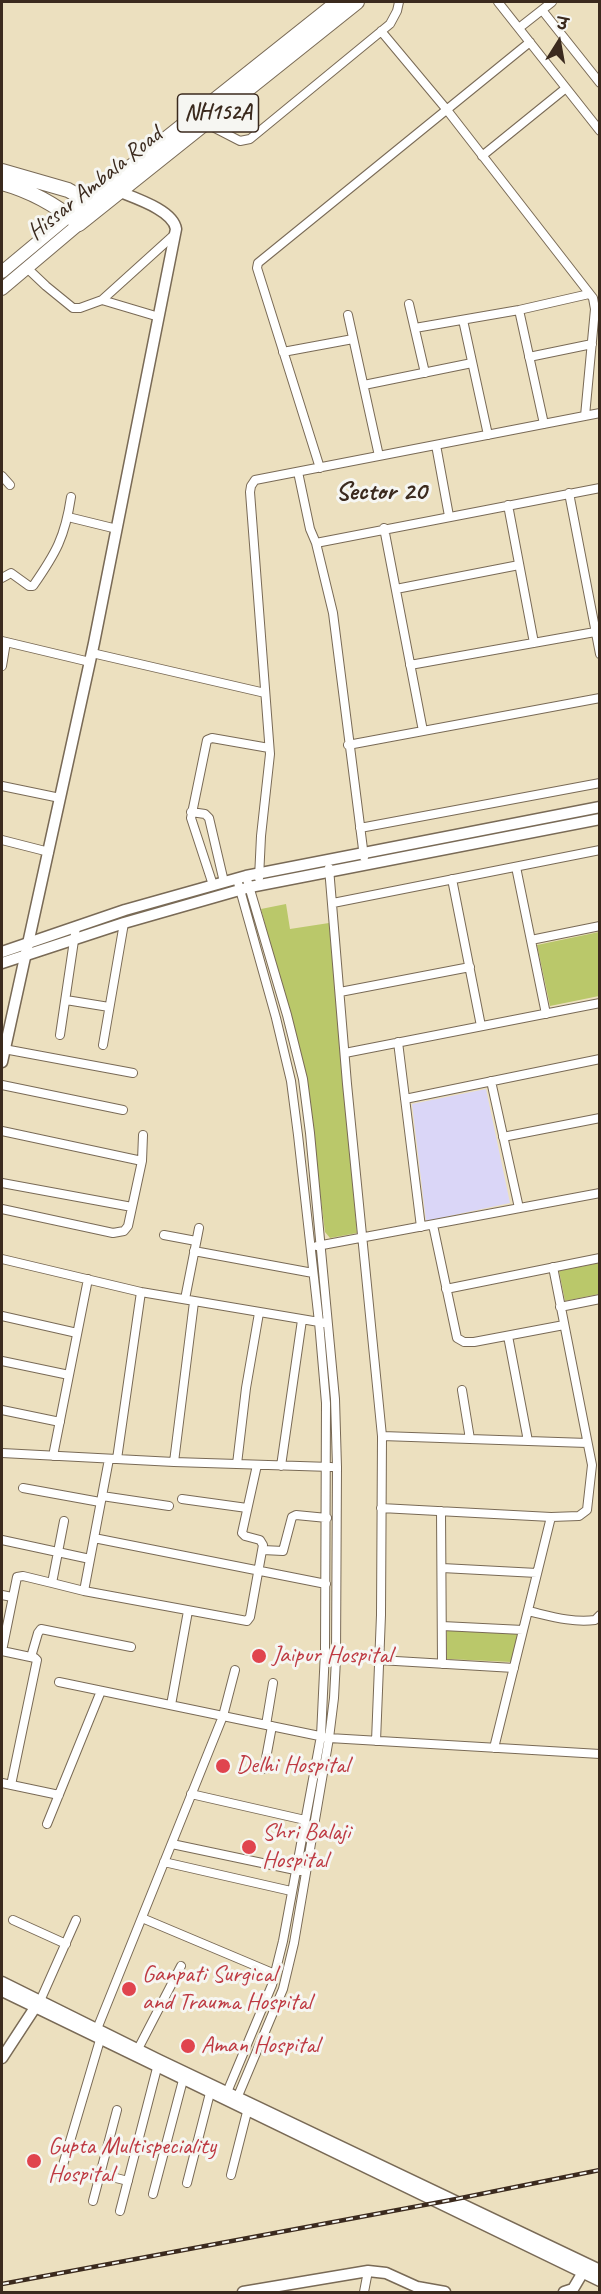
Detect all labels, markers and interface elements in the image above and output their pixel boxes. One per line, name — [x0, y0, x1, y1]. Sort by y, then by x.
north arrow — [529, 12, 589, 72]
text: उ — [555, 13, 570, 35]
road number: NH152A — [178, 94, 258, 132]
street label: Hissar Ambala Road — [22, 121, 168, 247]
district label: Sector 20 — [336, 476, 426, 508]
place label: Jaipur Hospital — [272, 1642, 392, 1670]
marker: Jaipur Hospital — [250, 1647, 268, 1665]
place label: Delhi Hospital — [236, 1752, 349, 1780]
marker: Delhi Hospital — [214, 1757, 232, 1775]
place label: Shri Balaji Hospital — [262, 1819, 350, 1875]
marker: Shri Balaji Hospital — [240, 1838, 258, 1856]
place label: Ganpati Surgical and Trauma Hospital — [142, 1961, 311, 2017]
marker: Ganpati Surgical and Trauma Hospital — [120, 1980, 138, 1998]
place label: Aman Hospital — [201, 2032, 319, 2060]
marker: Aman Hospital — [179, 2037, 197, 2055]
place label: Gupta Multispeciality Hospital — [48, 2133, 216, 2189]
marker: Gupta Multispeciality Hospital — [25, 2152, 43, 2170]

